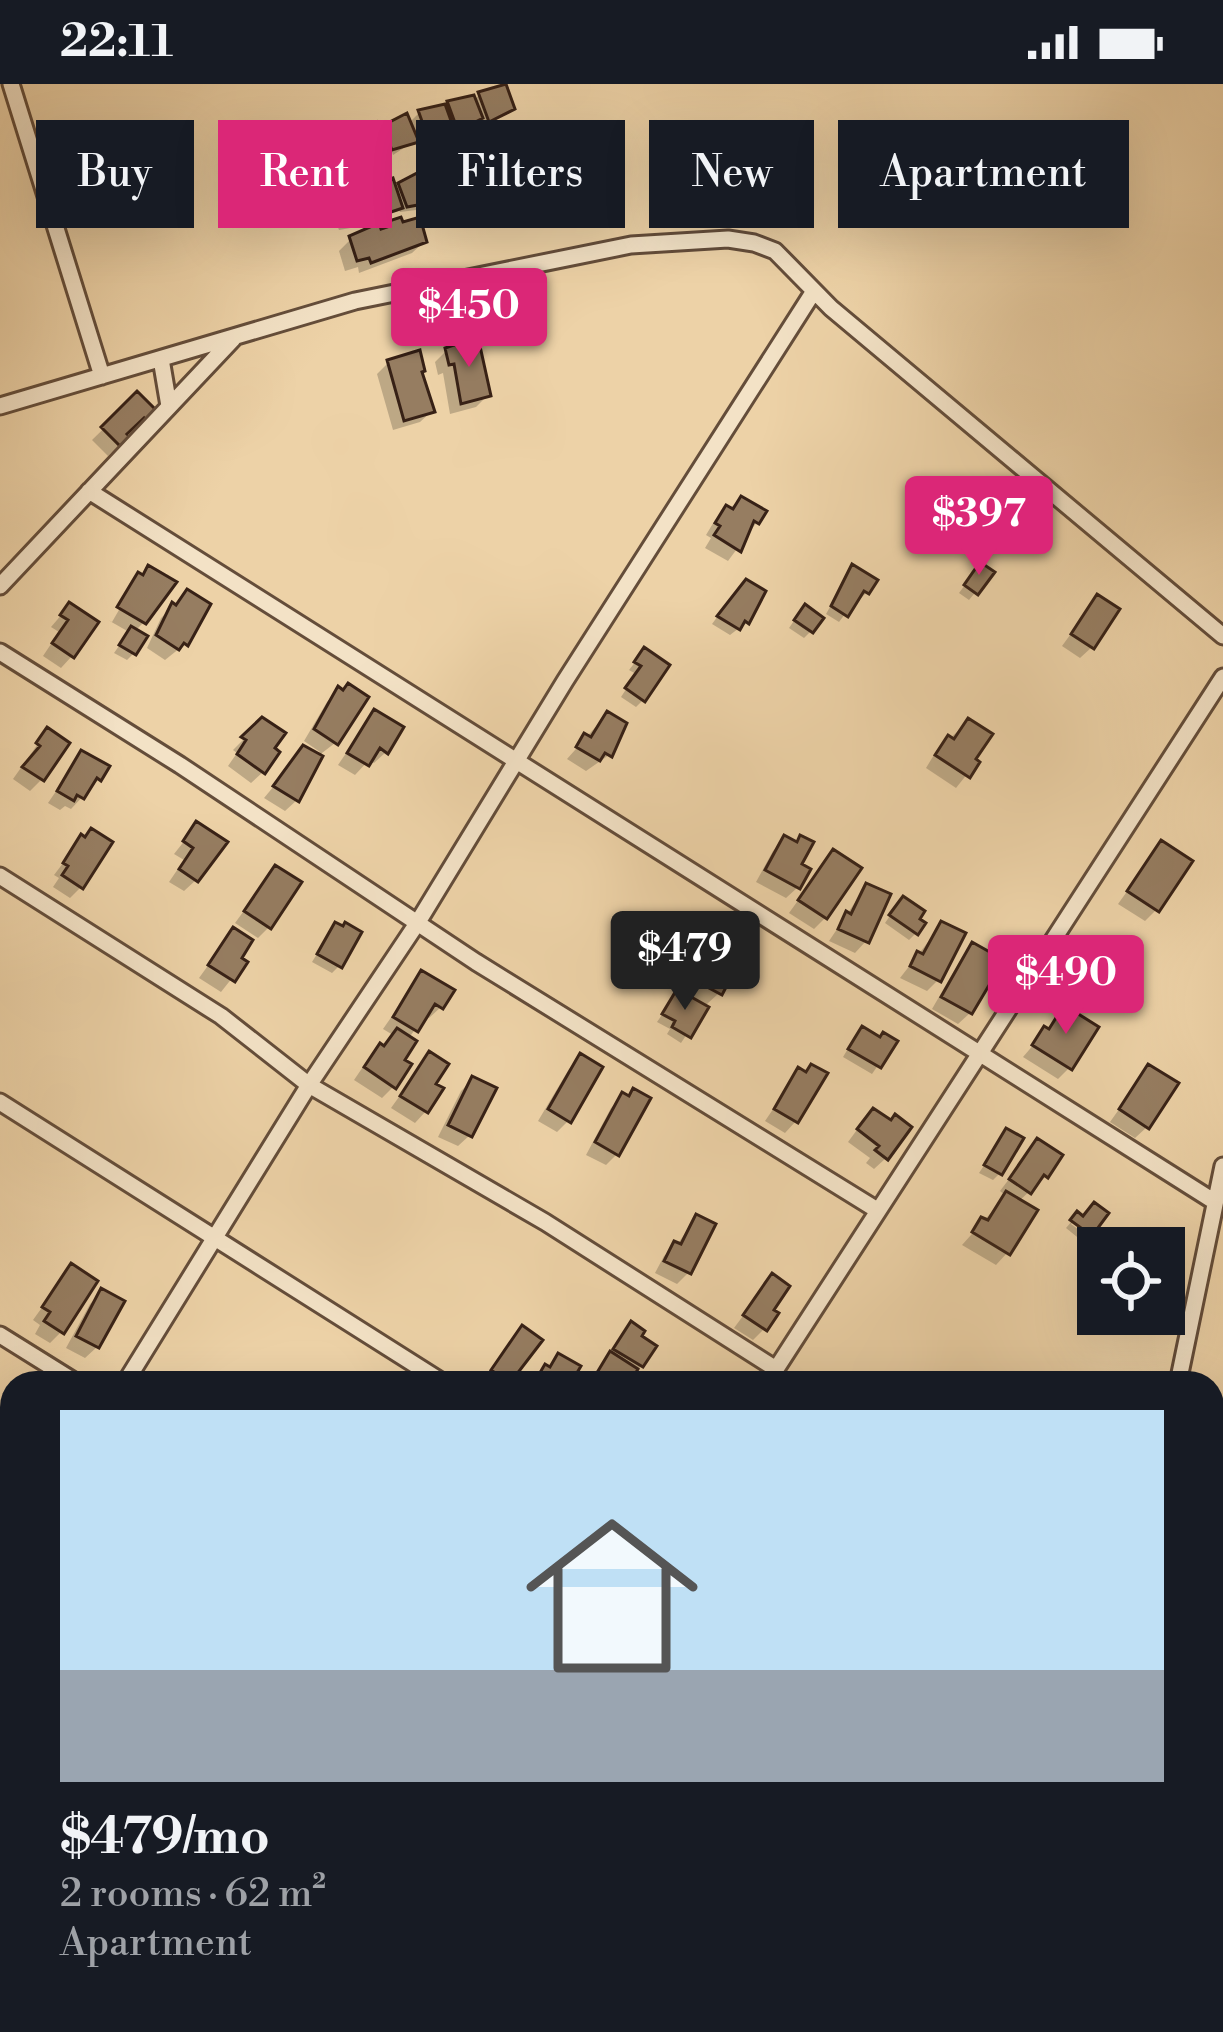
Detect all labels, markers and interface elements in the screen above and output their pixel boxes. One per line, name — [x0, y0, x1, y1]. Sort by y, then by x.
text: 22:11 — [60, 14, 173, 71]
chip: Buy — [36, 120, 194, 228]
chip: Rent — [218, 120, 392, 228]
chip: Filters — [416, 120, 625, 228]
chip: New — [649, 120, 814, 228]
chip: Apartment — [838, 120, 1129, 228]
pin: $450 — [398, 268, 540, 370]
text: $450 — [418, 282, 520, 331]
pin: $397 — [908, 476, 1050, 578]
text: $397 — [932, 490, 1026, 539]
pin: $479 — [614, 911, 756, 1013]
text: $479 — [638, 925, 732, 974]
pin: $490 — [995, 935, 1137, 1037]
text: $490 — [1015, 949, 1117, 998]
map controls — [1077, 1227, 1185, 1335]
button: locate — [1077, 1227, 1185, 1335]
icon: home — [504, 1488, 720, 1704]
text: $479/mo — [60, 1806, 270, 1870]
text: 2 rooms · 62 m² — [60, 1870, 326, 1919]
text: Apartment — [60, 1919, 252, 1968]

